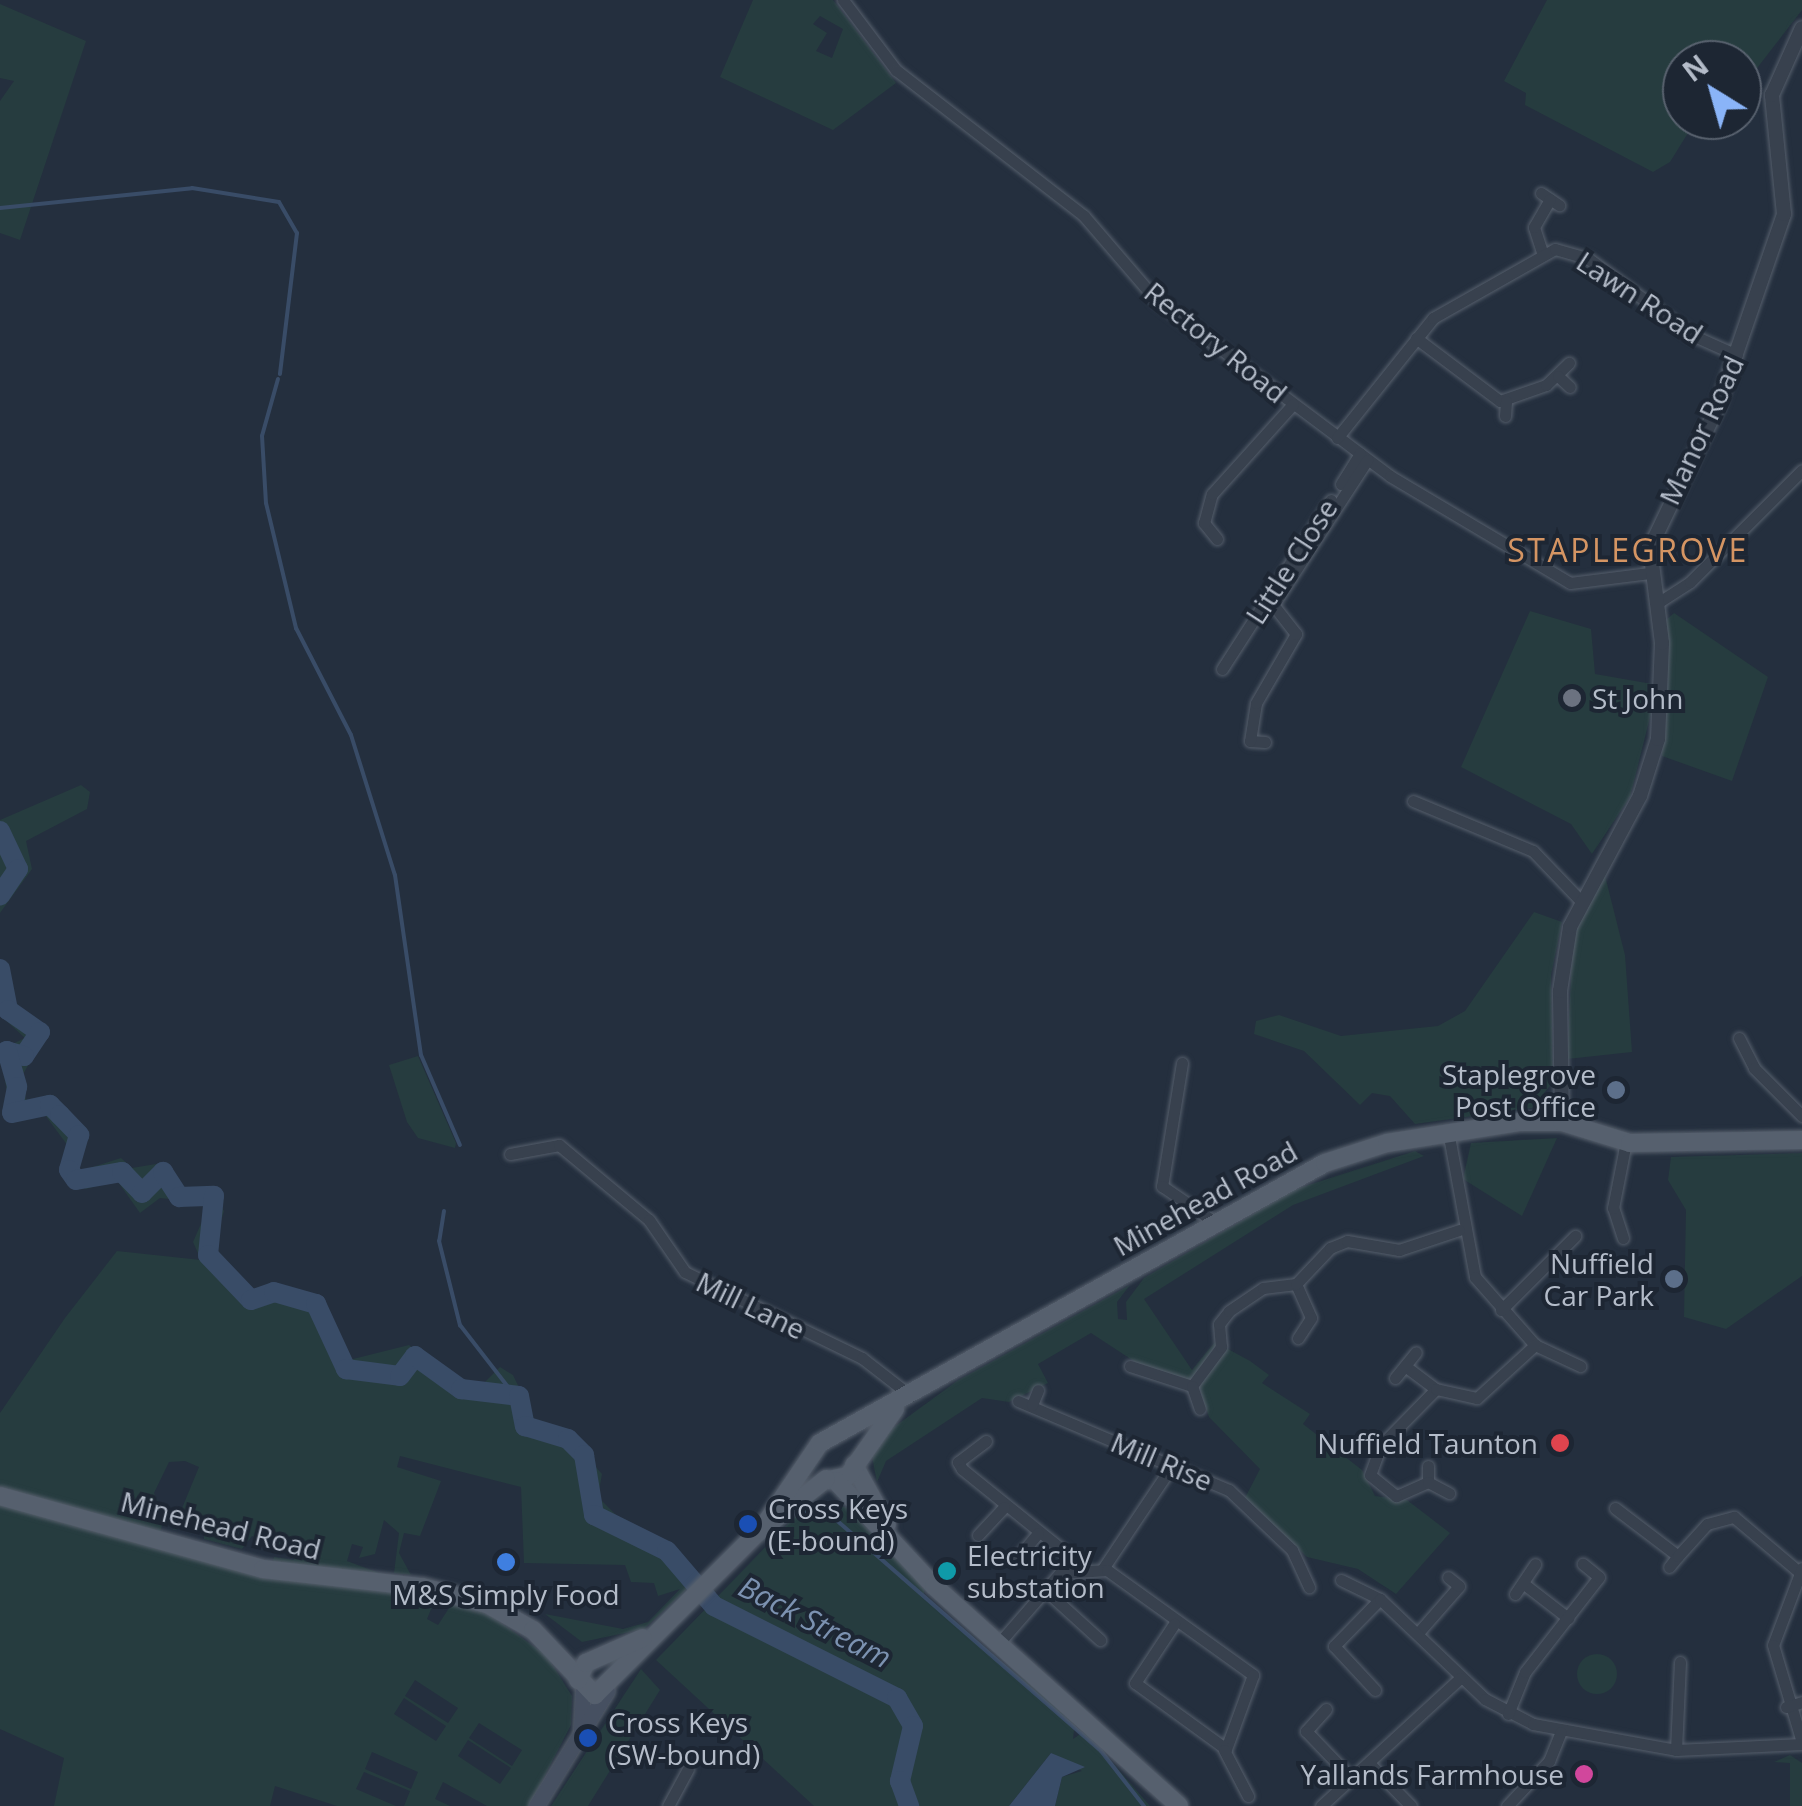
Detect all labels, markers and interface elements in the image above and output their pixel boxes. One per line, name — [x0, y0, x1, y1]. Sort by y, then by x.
north arrow — [1662, 40, 1762, 140]
text: N — [1675, 46, 1716, 90]
street label: Lawn Road — [1571, 244, 1709, 350]
street label: Rectory Road — [1138, 275, 1294, 409]
street label: Manor Road — [1652, 350, 1750, 510]
street label: Little Close — [1238, 492, 1344, 630]
district label: STAPLEGROVE — [1507, 531, 1749, 569]
place label: St John — [1592, 681, 1683, 715]
marker: St John — [1561, 687, 1583, 709]
place label: Staplegrove Post Office — [1442, 1057, 1596, 1123]
marker: Staplegrove Post Office — [1605, 1079, 1627, 1101]
street label: Minehead Road — [1107, 1134, 1303, 1262]
place label: Nuffield Car Park — [1544, 1246, 1654, 1312]
street label: Mill Lane — [691, 1264, 811, 1346]
marker: Nuffield Car Park — [1663, 1268, 1685, 1290]
street label: Mill Rise — [1106, 1425, 1218, 1497]
place label: Nuffield Taunton — [1317, 1426, 1538, 1460]
marker: Nuffield Taunton — [1547, 1430, 1573, 1456]
street label: Minehead Road — [118, 1484, 324, 1566]
place label: Cross Keys (E-bound) — [768, 1491, 908, 1557]
marker: Cross Keys (E-bound) — [737, 1513, 759, 1535]
place label: Electricity substation — [967, 1538, 1105, 1604]
marker: M&S Simply Food — [495, 1551, 517, 1573]
marker: Electricity substation — [936, 1560, 958, 1582]
water label: Back Stream — [733, 1568, 897, 1676]
place label: M&S Simply Food — [392, 1577, 620, 1611]
place label: Cross Keys (SW-bound) — [608, 1705, 760, 1771]
marker: Cross Keys (SW-bound) — [577, 1727, 599, 1749]
place label: Yallands Farmhouse — [1301, 1757, 1564, 1791]
marker: Yallands Farmhouse — [1573, 1763, 1595, 1785]

